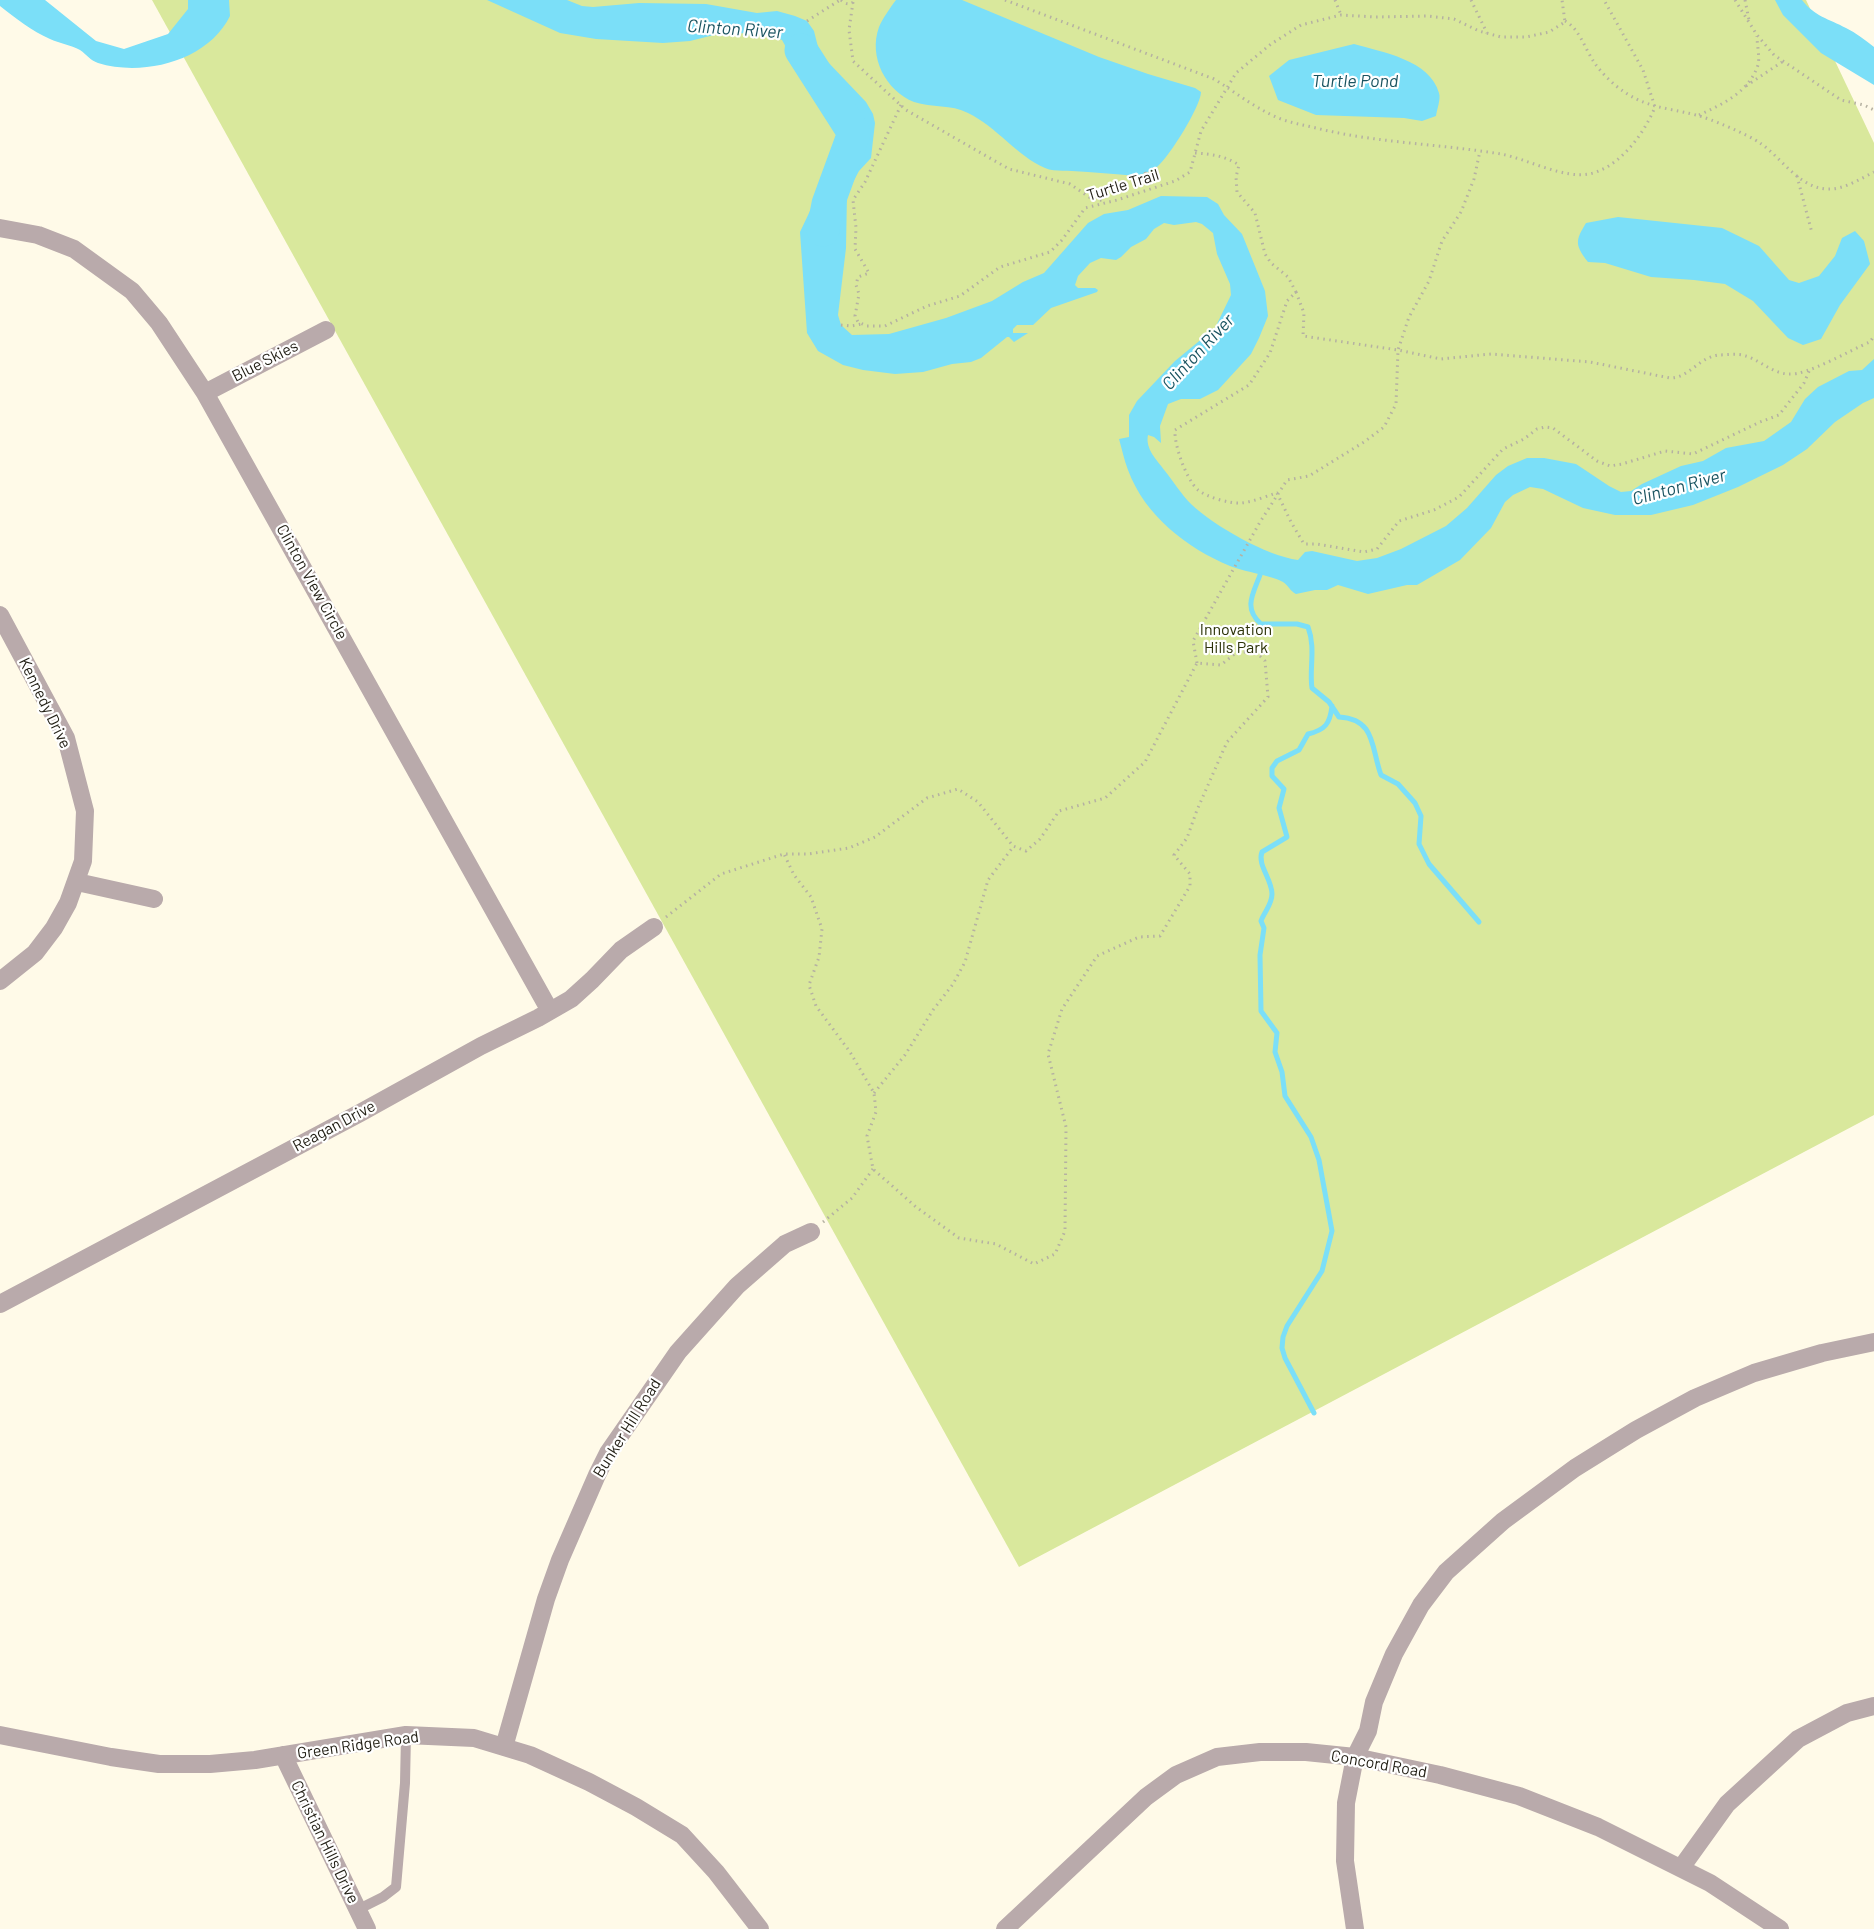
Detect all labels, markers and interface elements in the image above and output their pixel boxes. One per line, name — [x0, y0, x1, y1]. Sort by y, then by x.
water label: Clinton River — [686, 15, 784, 43]
water label: Turtle Pond — [1312, 70, 1398, 92]
street label: Turtle Trail — [1085, 165, 1161, 205]
water label: Clinton River — [1157, 310, 1239, 394]
street label: Blue Skies — [229, 336, 301, 386]
water label: Clinton River — [1630, 464, 1728, 510]
street label: Clinton View Circle — [272, 521, 352, 643]
park label: Innovation Hills Park — [1200, 620, 1272, 658]
street label: Kennedy Drive — [15, 654, 75, 752]
street label: Reagan Drive — [290, 1096, 378, 1156]
street label: Bunker Hill Road — [589, 1375, 665, 1481]
street label: Green Ridge Road — [296, 1727, 420, 1763]
street label: Concord Road — [1330, 1746, 1428, 1782]
street label: Christian Hills Drive — [287, 1777, 363, 1907]

